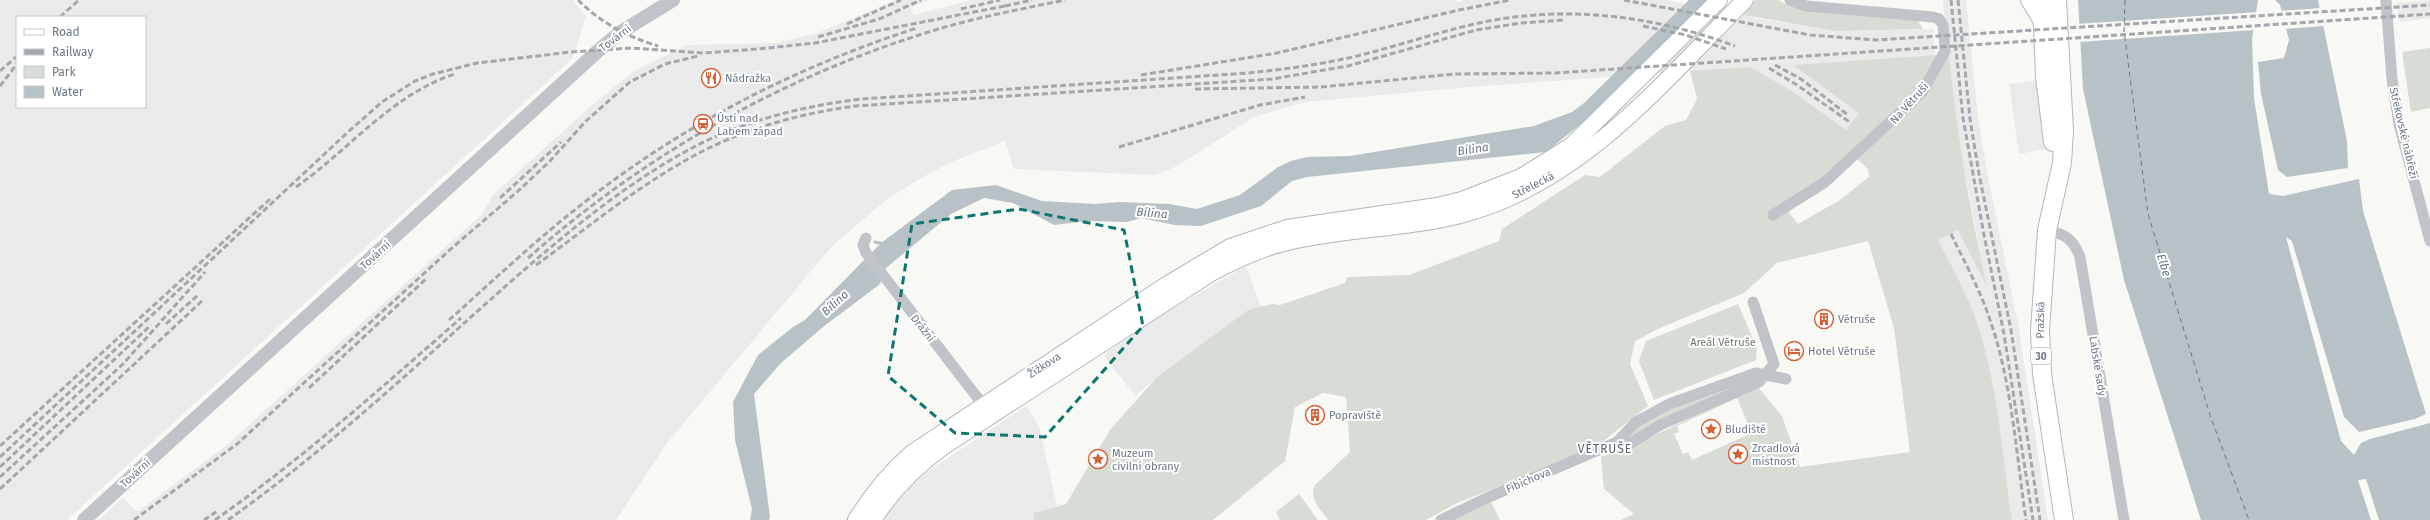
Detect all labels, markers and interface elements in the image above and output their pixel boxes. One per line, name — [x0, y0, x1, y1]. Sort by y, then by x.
legend — [16, 16, 146, 108]
street label: Tovární — [597, 22, 634, 55]
text: Road — [52, 25, 80, 39]
text: Railway — [52, 45, 93, 59]
text: Park — [52, 65, 76, 79]
restaurant icon: Nádražka — [700, 67, 722, 89]
place label: Nádražka — [725, 72, 771, 85]
street label: Na Větruši — [1887, 80, 1931, 127]
text: Water — [52, 85, 84, 99]
street label: Střekovské nábřeží — [2387, 86, 2420, 180]
place label: Ústí nad Labem západ — [717, 111, 783, 138]
station icon: Ústí nad Labem západ — [692, 113, 714, 135]
water label: Bílina — [1457, 140, 1490, 158]
street label: Střelecká — [1510, 169, 1557, 202]
water label: Bílina — [1136, 205, 1168, 221]
street label: Tovární — [357, 238, 393, 272]
water label: Elbe — [2154, 252, 2174, 278]
water label: Bílina — [819, 287, 851, 319]
street label: Pražská — [2034, 301, 2047, 339]
building icon: Větruše — [1813, 308, 1835, 330]
street label: Drážní — [908, 312, 937, 345]
place label: Větruše — [1838, 313, 1876, 326]
street label: Labské sady — [2086, 335, 2109, 398]
park label: Areál Větruše — [1690, 336, 1756, 349]
hotel icon: Hotel Větruše — [1783, 340, 1805, 362]
place label: Hotel Větruše — [1808, 345, 1875, 358]
road number: 30 — [2031, 348, 2051, 364]
street label: Žižkova — [1025, 349, 1063, 381]
building icon: Popraviště — [1304, 404, 1326, 426]
place label: Popraviště — [1329, 409, 1381, 422]
place icon: Bludiště — [1700, 418, 1722, 440]
place label: Bludiště — [1725, 423, 1766, 436]
district label: VĚTRUŠE — [1578, 441, 1632, 456]
place label: Zrcadlová místnost — [1752, 442, 1800, 468]
place icon: Zrcadlová místnost — [1727, 443, 1749, 465]
place label: Muzeum civilní obrany — [1112, 447, 1180, 473]
place icon: Muzeum civilní obrany — [1087, 448, 1109, 470]
street label: Tovární — [117, 456, 153, 490]
street label: Fibichova — [1504, 465, 1552, 496]

